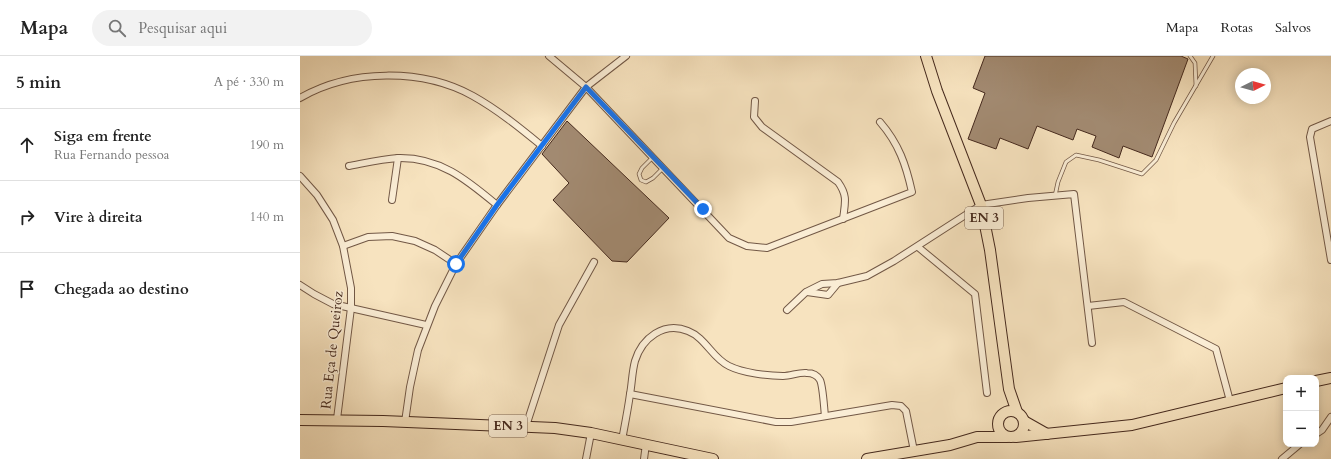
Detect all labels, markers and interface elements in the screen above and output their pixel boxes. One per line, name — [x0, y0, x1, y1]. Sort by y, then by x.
search box — [92, 10, 372, 46]
text: Mapa — [20, 15, 68, 41]
icon: search — [106, 17, 128, 39]
text: Pesquisar aqui — [138, 18, 227, 38]
text: Mapa — [1166, 18, 1199, 37]
text: Rotas — [1221, 18, 1253, 37]
text: Salvos — [1275, 18, 1311, 37]
north arrow — [1235, 68, 1271, 104]
text: 5 min — [16, 71, 61, 94]
text: A pé · 330 m — [214, 73, 284, 91]
text: Siga em frente — [54, 126, 152, 146]
icon: ahead — [16, 134, 38, 156]
text: 190 m — [250, 136, 284, 154]
text: Rua Fernando pessoa — [54, 146, 169, 164]
route end — [694, 200, 712, 218]
icon: right — [16, 206, 38, 228]
text: Vire à direita — [54, 207, 142, 227]
road number: EN 3 — [965, 207, 1003, 229]
text: 140 m — [250, 208, 284, 226]
route start — [447, 255, 465, 273]
icon: arrive — [16, 278, 38, 300]
text: Chegada ao destino — [54, 279, 189, 299]
street label: Rua Eça de Queiroz — [316, 289, 348, 410]
map controls — [1283, 375, 1319, 447]
button: + — [1283, 375, 1319, 411]
button: − — [1283, 411, 1319, 447]
road number: EN 3 — [489, 415, 527, 437]

